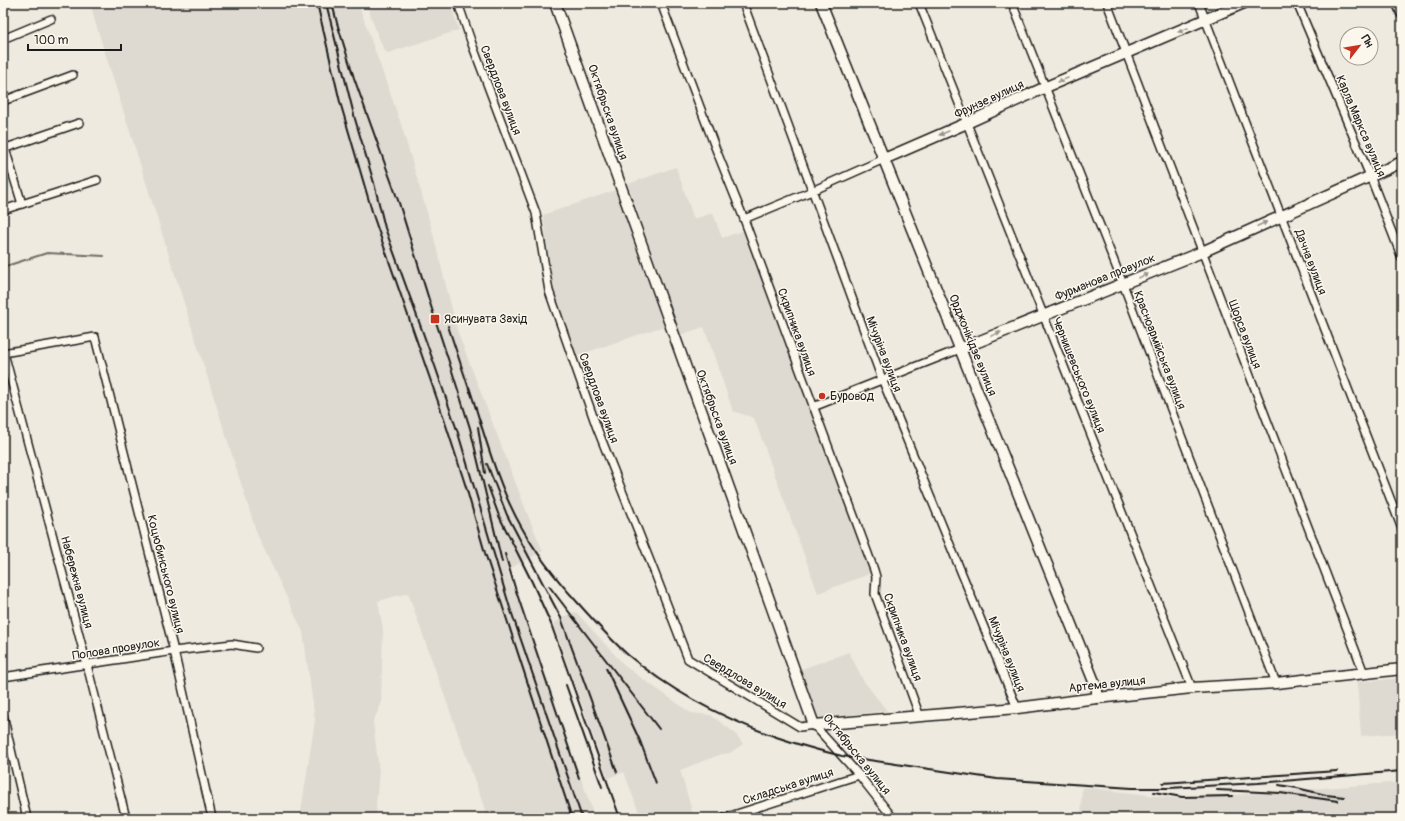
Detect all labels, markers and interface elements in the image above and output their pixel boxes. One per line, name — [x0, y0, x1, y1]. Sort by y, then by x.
scale bar — [28, 26, 121, 52]
north arrow — [1339, 26, 1379, 66]
one-way arrow — [1176, 27, 1188, 33]
text: 100 m — [34, 33, 69, 48]
text: Пн — [1358, 33, 1376, 50]
street label: Свердлова вулиця — [477, 43, 525, 137]
street label: Октябрьска вулиця — [584, 63, 631, 162]
street label: Карла Маркса вулиця — [1332, 73, 1389, 180]
street label: Фрунзе вулиця — [952, 77, 1027, 122]
one-way arrow — [1056, 77, 1068, 83]
one-way arrow — [939, 130, 950, 136]
one-way arrow — [1257, 221, 1268, 227]
street label: Дачна вулиця — [1291, 226, 1330, 297]
street label: Фурманова провулок — [1053, 250, 1158, 304]
one-way arrow — [1138, 273, 1149, 279]
street label: Скрипника вулиця — [774, 286, 819, 378]
street label: Красноармійська вулиця — [1130, 289, 1189, 412]
street label: Орджонікідзе вулиця — [945, 292, 1000, 399]
street label: Щорса вулиця — [1224, 297, 1265, 371]
place label: Ясинувата Захід — [444, 312, 528, 327]
marker: Ясинувата Захід — [429, 313, 441, 325]
street label: Мічуріна вулиця — [862, 314, 905, 394]
street label: Чернишевського вулиця — [1048, 315, 1109, 436]
one-way arrow — [991, 331, 1003, 337]
street label: Свердлова вулиця — [575, 351, 622, 446]
street label: Октябрьска вулиця — [692, 368, 741, 467]
place label: Буровод — [830, 389, 875, 404]
marker: Буровод — [817, 391, 827, 401]
street label: Коцюбинського вулиця — [144, 513, 188, 635]
street label: Набережна вулиця — [57, 534, 96, 630]
street label: Скрипника вулиця — [880, 591, 925, 683]
street label: Мічуріна вулиця — [985, 614, 1029, 694]
street label: Попова провулок — [71, 635, 161, 664]
street label: Свердлова вулиця — [700, 651, 790, 712]
street label: Артема вулиця — [1068, 673, 1147, 696]
street label: Октябрьска вулиця — [819, 711, 894, 798]
street label: Складська вулиця — [741, 765, 836, 808]

